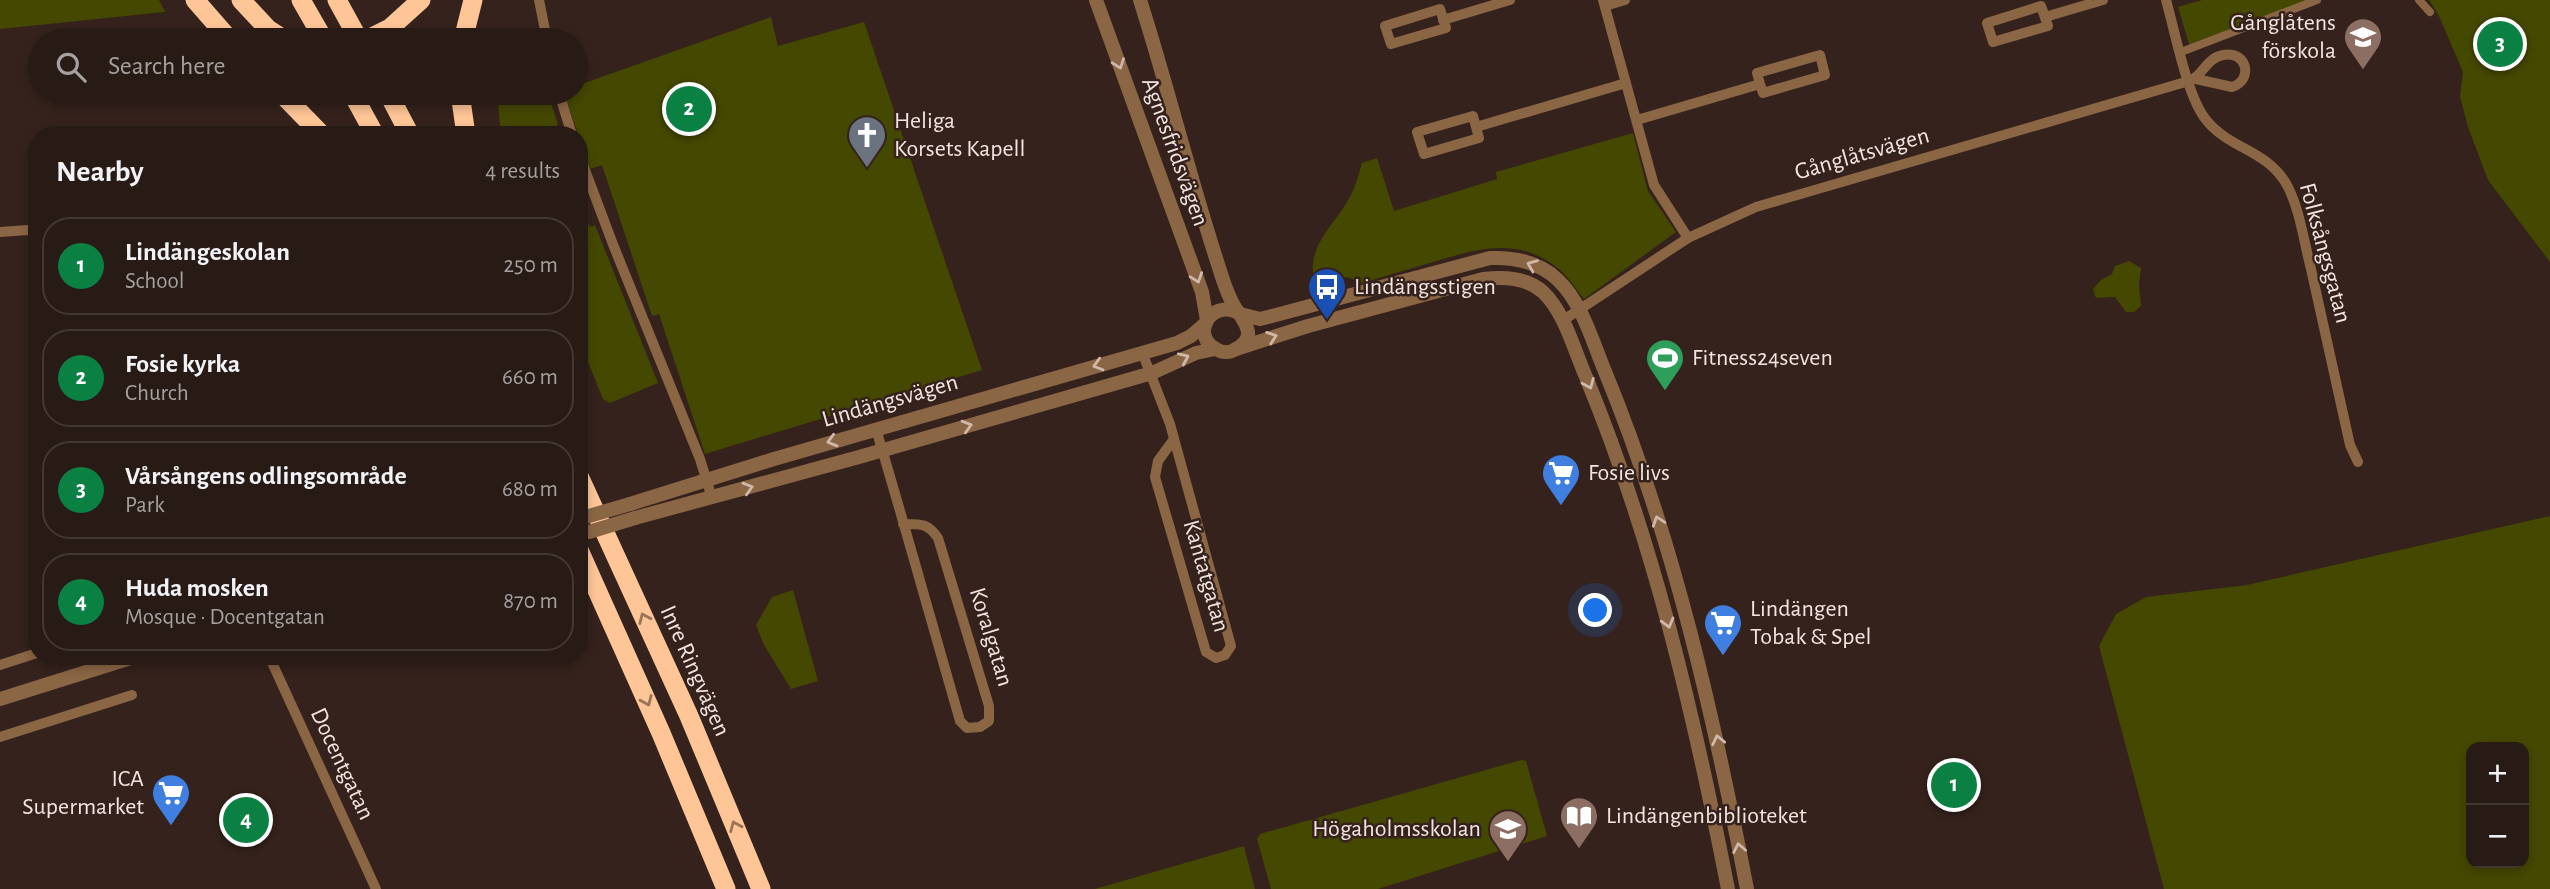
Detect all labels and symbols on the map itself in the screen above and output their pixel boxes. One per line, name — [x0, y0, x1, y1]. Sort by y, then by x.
place label: Gånglåtens förskola — [2230, 11, 2336, 63]
school or university icon: Gånglåtens förskola — [2342, 16, 2384, 71]
pin: 3 — [2477, 18, 2523, 70]
one-way arrow — [1111, 58, 1125, 70]
street label: Agnesfridsvägen — [1137, 75, 1213, 229]
pin: 2 — [666, 83, 712, 135]
place label: Heliga Korsets Kapell — [894, 109, 1025, 161]
church icon: Heliga Korsets Kapell — [846, 114, 888, 169]
street label: Gånglåtsvägen — [1792, 123, 1932, 185]
street label: Folksångsgatan — [2295, 180, 2355, 326]
one-way arrow — [1527, 260, 1539, 274]
bus stop icon: Lindängsstigen — [1306, 266, 1348, 321]
one-way arrow — [1189, 271, 1203, 283]
place label: Lindängsstigen — [1354, 275, 1496, 299]
one-way arrow — [1266, 331, 1278, 345]
sports icon: Fitness24seven — [1644, 337, 1686, 392]
place label: Fitness24seven — [1692, 346, 1833, 370]
one-way arrow — [1176, 352, 1189, 366]
one-way arrow — [1092, 357, 1104, 372]
street label: Lindängsvägen — [819, 370, 961, 432]
one-way arrow — [1580, 378, 1594, 390]
one-way arrow — [961, 420, 973, 435]
one-way arrow — [827, 433, 839, 448]
supermarket icon: Fosie livs — [1540, 452, 1582, 507]
place label: Fosie livs — [1588, 461, 1670, 485]
one-way arrow — [742, 482, 754, 496]
one-way arrow — [1651, 515, 1666, 527]
street label: Kantatgatan — [1179, 517, 1233, 635]
street label: Koralgatan — [965, 585, 1017, 689]
your location — [1578, 593, 1612, 627]
place label: Lindängen Tobak & Spel — [1750, 597, 1871, 649]
street label: Inre Ringvägen — [656, 602, 734, 740]
supermarket icon: Lindängen Tobak & Spel — [1702, 602, 1744, 657]
one-way arrow — [638, 612, 652, 625]
one-way arrow — [1660, 617, 1674, 629]
one-way arrow — [639, 694, 653, 707]
street label: Docentgatan — [306, 704, 378, 824]
one-way arrow — [1711, 734, 1726, 746]
pin: 1 — [1931, 759, 1977, 811]
place label: ICA Supermarket — [22, 767, 144, 819]
supermarket icon: ICA Supermarket — [150, 772, 192, 827]
pin: 4 — [223, 794, 269, 846]
library icon: Lindängenbiblioteket — [1558, 795, 1600, 850]
place label: Lindängenbiblioteket — [1606, 804, 1807, 828]
school or university icon: Högaholmsskolan — [1487, 808, 1529, 863]
place label: Högaholmsskolan — [1312, 817, 1481, 841]
one-way arrow — [729, 821, 743, 833]
one-way arrow — [1733, 842, 1748, 854]

